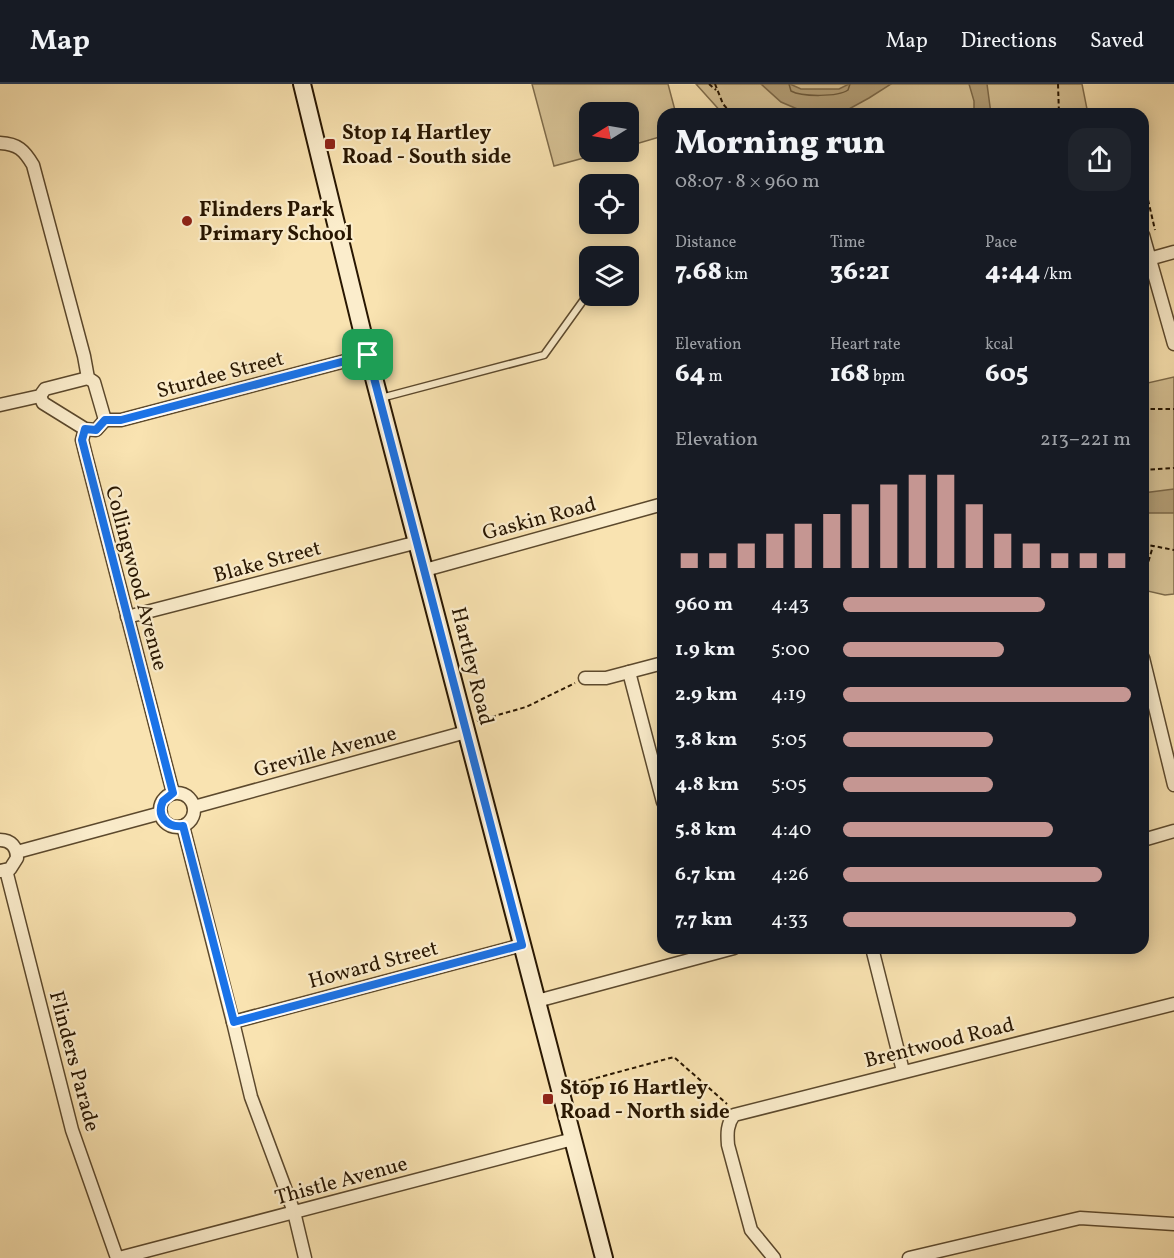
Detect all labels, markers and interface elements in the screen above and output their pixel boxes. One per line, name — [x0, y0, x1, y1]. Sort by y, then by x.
text: Map — [30, 22, 90, 61]
text: Map — [886, 27, 928, 56]
text: Directions — [961, 27, 1057, 56]
text: Saved — [1090, 27, 1144, 56]
north arrow — [579, 102, 639, 162]
map controls — [579, 102, 639, 306]
place label: Stop 14 Hartley Road - South side — [342, 119, 511, 172]
text: Morning run — [675, 122, 885, 168]
button: share — [1068, 128, 1131, 191]
marker: Stop 14 Hartley Road - South side — [323, 137, 337, 151]
text: 08:07 · 8 × 960 m — [675, 168, 820, 196]
button: locate — [579, 174, 639, 234]
place label: Flinders Park Primary School — [199, 196, 353, 249]
marker: Flinders Park Primary School — [180, 214, 194, 228]
text: Distance — [675, 232, 736, 254]
text: Time — [830, 232, 865, 254]
text: Pace — [985, 232, 1017, 254]
button: layers — [579, 246, 639, 306]
text: 7.68 — [675, 254, 722, 290]
text: 36:21 — [830, 254, 890, 290]
text: 4:44 — [985, 254, 1040, 290]
text: km — [722, 264, 748, 286]
text: /km — [1040, 264, 1072, 286]
pin — [342, 329, 393, 380]
text: Elevation — [675, 334, 742, 356]
text: Heart rate — [830, 334, 901, 356]
text: kcal — [985, 334, 1013, 356]
icon: arrive — [351, 338, 384, 371]
street label: Sturdee Street — [154, 345, 287, 406]
text: 64 — [675, 356, 705, 392]
text: 168 — [830, 356, 870, 392]
text: 605 — [985, 356, 1028, 392]
text: m — [705, 366, 723, 388]
text: bpm — [870, 366, 905, 388]
text: Elevation — [675, 426, 758, 454]
text: 213–221 m — [1040, 426, 1131, 454]
street label: Collingwood Avenue — [97, 483, 174, 674]
street label: Gaskin Road — [479, 490, 600, 549]
street label: Blake Street — [210, 534, 324, 591]
text: 960 m — [675, 591, 733, 619]
text: 4:43 — [771, 591, 809, 619]
street label: Hartley Road — [443, 604, 500, 728]
text: 1.9 km — [675, 636, 735, 664]
text: 5:00 — [771, 636, 810, 664]
text: 2.9 km — [675, 681, 738, 709]
text: 4:19 — [771, 681, 806, 709]
street label: Greville Avenue — [251, 719, 400, 785]
text: 3.8 km — [675, 726, 737, 754]
text: 5:05 — [771, 726, 807, 754]
text: 4.8 km — [675, 771, 739, 799]
text: 5:05 — [771, 771, 807, 799]
text: 5.8 km — [675, 816, 737, 844]
text: 4:40 — [771, 816, 811, 844]
text: 6.7 km — [675, 861, 736, 889]
text: 4:26 — [771, 861, 809, 889]
text: 7.7 km — [675, 906, 733, 934]
text: 4:33 — [771, 906, 808, 934]
street label: Howard Street — [305, 934, 442, 997]
street label: Flinders Parade — [41, 988, 106, 1135]
street label: Brentwood Road — [861, 1011, 1017, 1076]
place label: Stop 16 Hartley Road - North side — [560, 1074, 730, 1127]
marker: Stop 16 Hartley Road - North side — [541, 1092, 555, 1106]
street label: Thistle Avenue — [272, 1150, 411, 1213]

